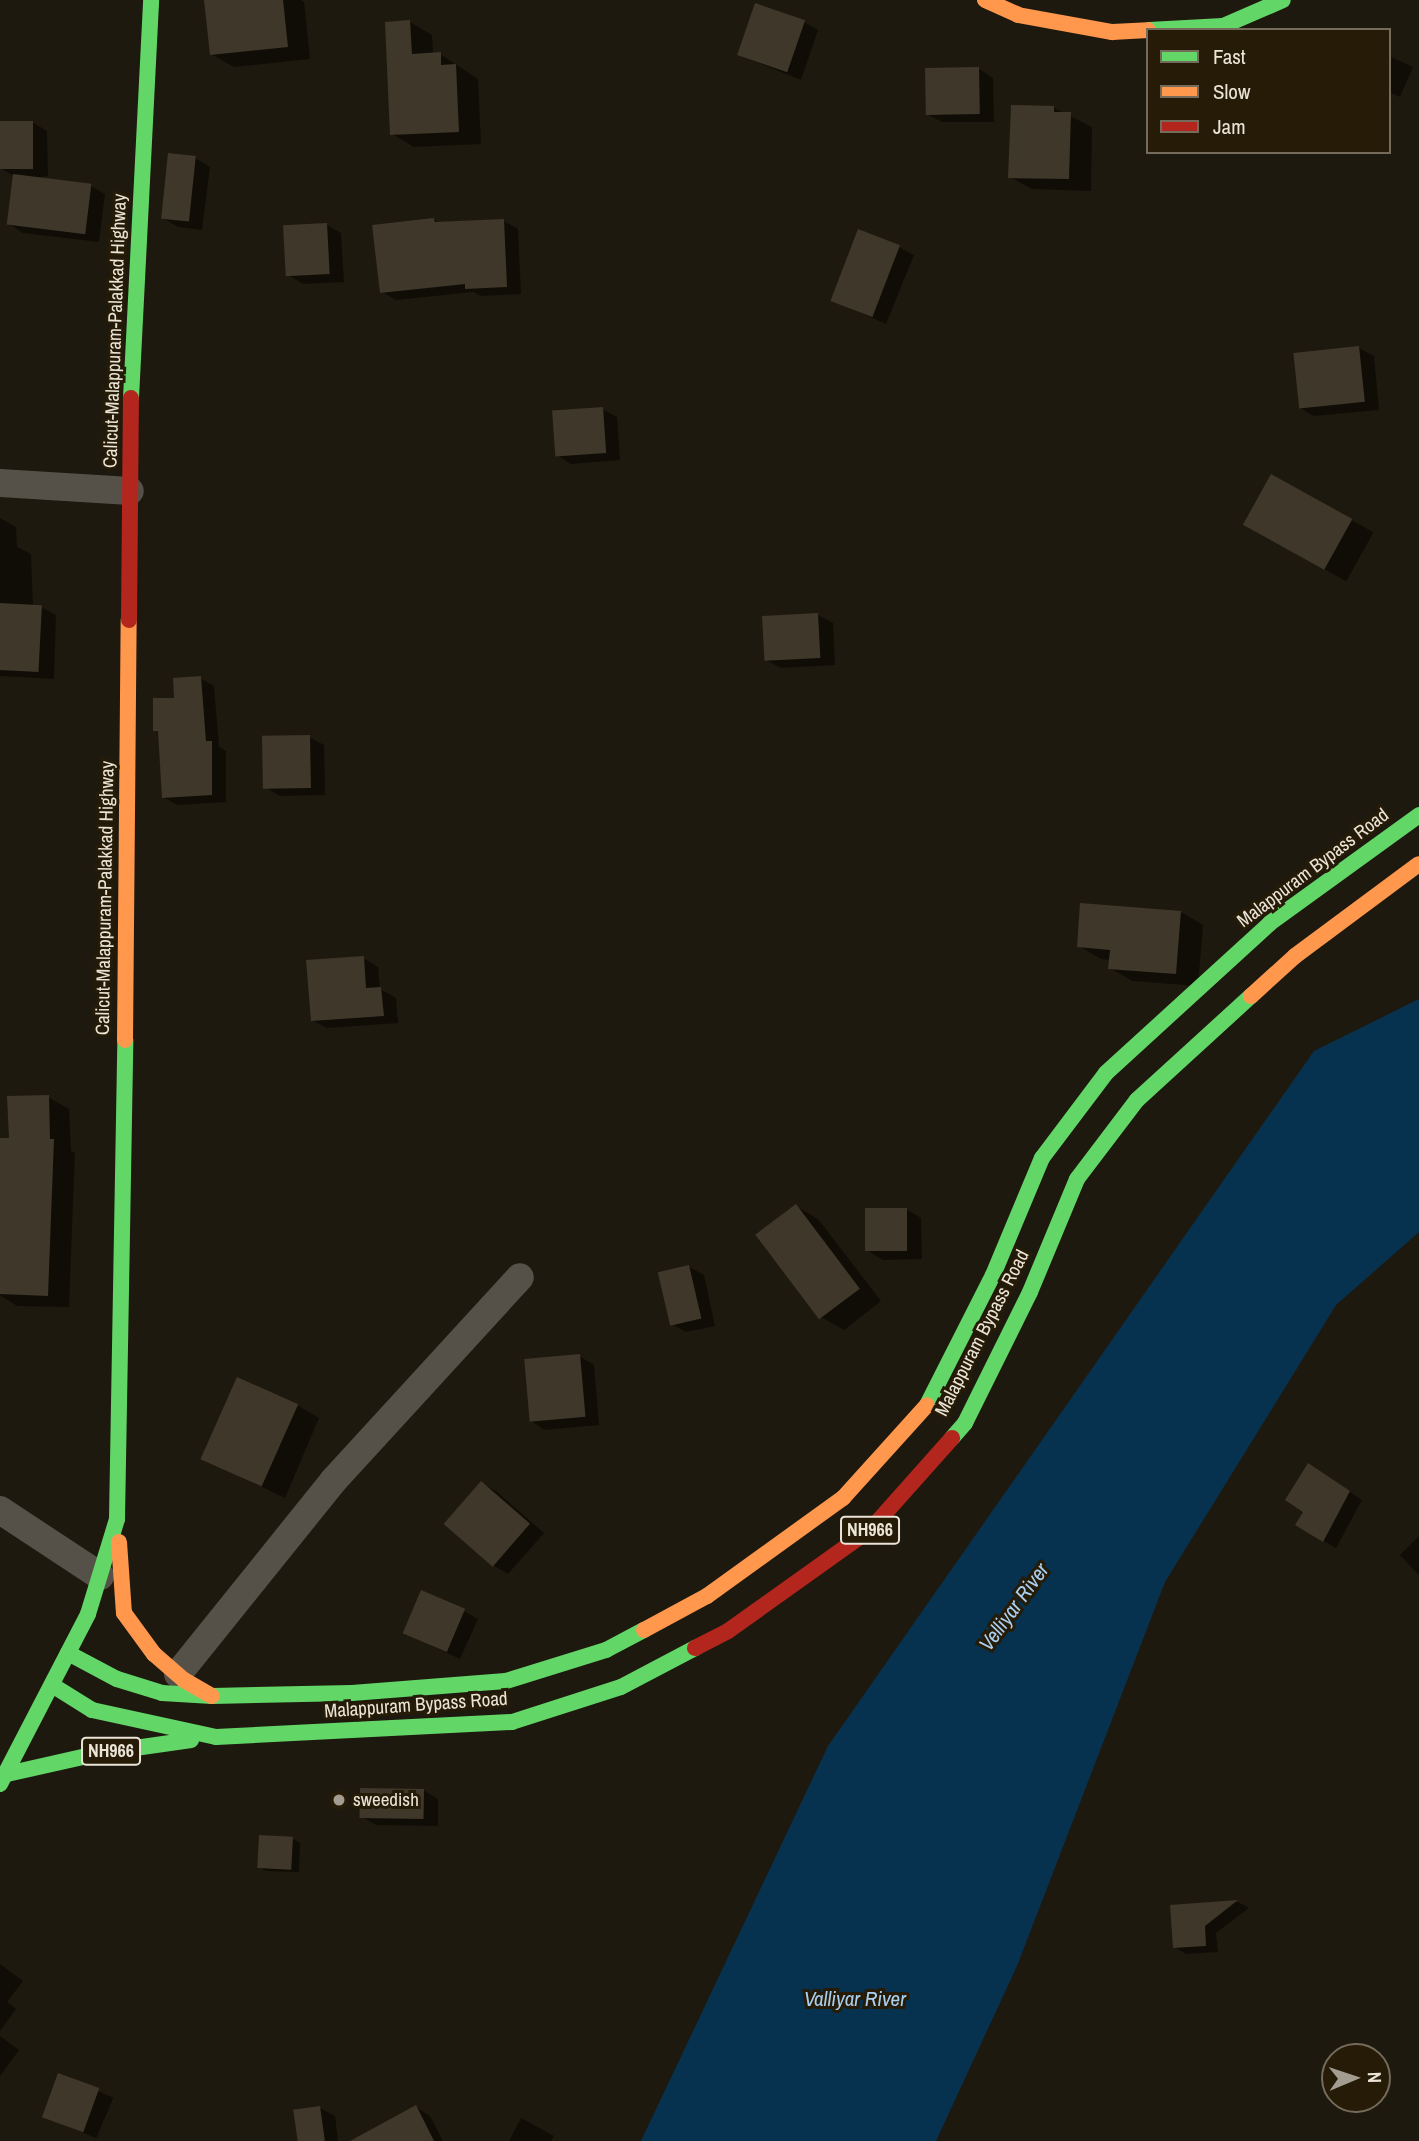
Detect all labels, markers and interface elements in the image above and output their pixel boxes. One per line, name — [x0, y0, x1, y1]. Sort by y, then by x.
legend — [1146, 28, 1391, 154]
text: Fast — [1213, 42, 1246, 71]
text: Slow — [1213, 77, 1250, 106]
text: Jam — [1213, 112, 1246, 141]
street label: Calicut-Malappuram-Palakkad Highway — [99, 193, 131, 469]
street label: Calicut-Malappuram-Palakkad Highway — [91, 761, 119, 1035]
street label: Malappuram Bypass Road — [1233, 804, 1393, 932]
street label: Malappuram Bypass Road — [930, 1246, 1034, 1420]
road number: NH966 — [838, 1516, 902, 1545]
water label: Velliyar River — [974, 1558, 1054, 1656]
street label: Malappuram Bypass Road — [324, 1687, 508, 1723]
road number: NH966 — [80, 1736, 142, 1766]
place label: sweedish — [353, 1789, 419, 1811]
marker: sweedish — [331, 1792, 347, 1808]
water label: Valliyar River — [804, 1986, 906, 2012]
north arrow — [1321, 2043, 1391, 2113]
text: N — [1362, 2071, 1388, 2083]

